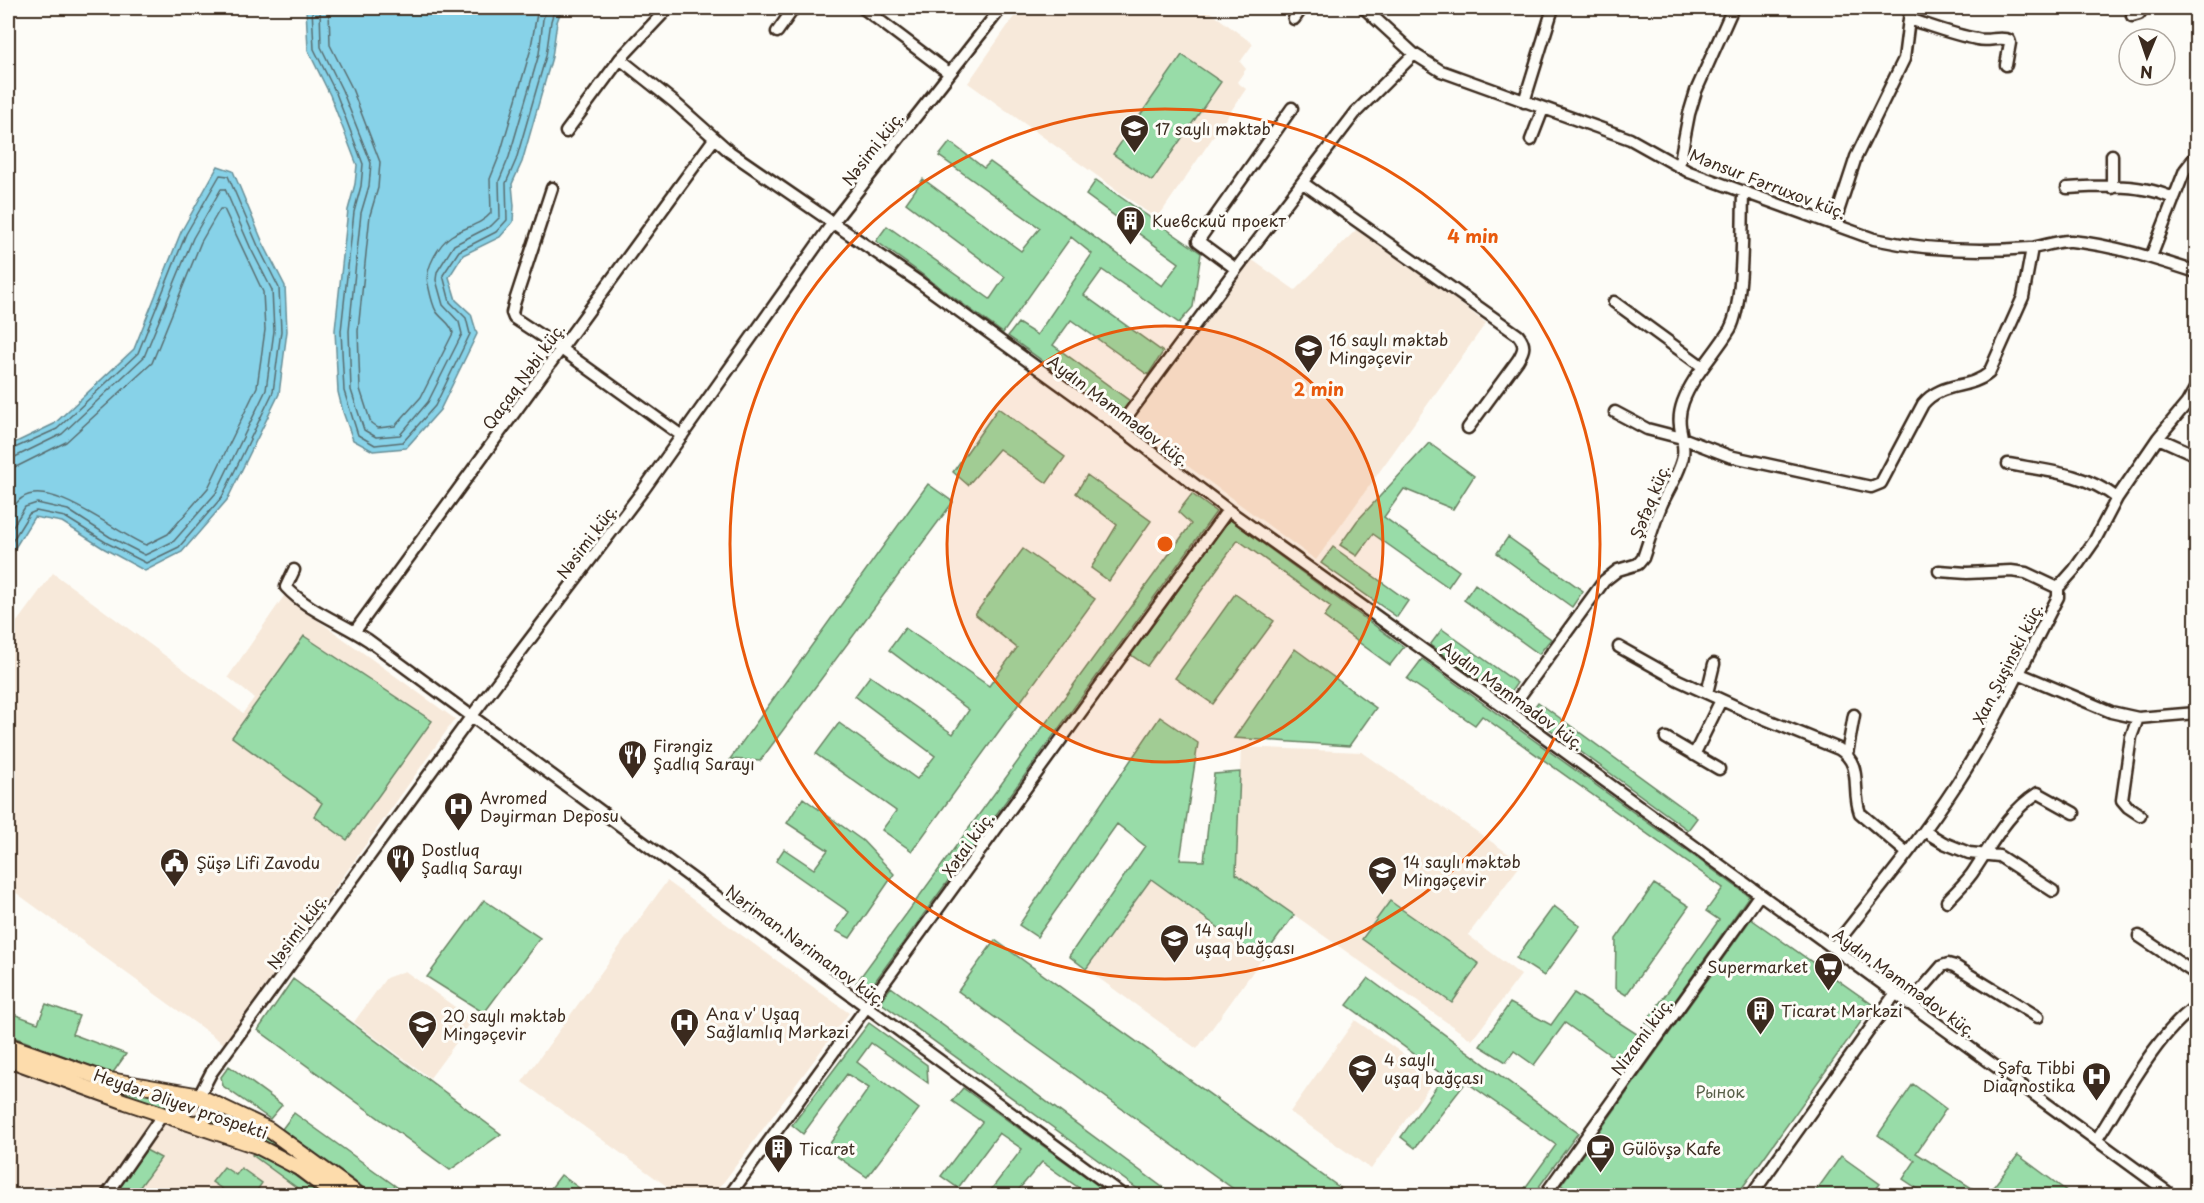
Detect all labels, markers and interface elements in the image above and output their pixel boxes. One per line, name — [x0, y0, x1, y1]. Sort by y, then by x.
north arrow — [2117, 27, 2177, 87]
text: N — [2140, 61, 2153, 85]
street label: Nəsimi küç. — [835, 106, 909, 190]
school or university icon: 17 saylı məktəb — [1118, 112, 1150, 154]
place label: 17 saylı məktəb — [1155, 116, 1271, 140]
street label: Mənsur Fərruxov küç. — [1686, 142, 1850, 224]
building icon: Киевский проект — [1115, 204, 1147, 246]
place label: Киевский проект — [1152, 208, 1286, 232]
text: 4 min — [1447, 222, 1499, 249]
street label: Qaçaq Nəbi küç. — [476, 318, 570, 434]
place label: 16 saylı məktəb Mingəçevir — [1329, 327, 1448, 369]
school or university icon: 16 saylı məktəb Mingəçevir — [1292, 332, 1324, 374]
street label: Aydın Məmmədov küç. — [1043, 349, 1195, 471]
text: 2 min — [1294, 375, 1344, 402]
street label: Şəfəq küç. — [1623, 460, 1675, 542]
street label: Nəsimi küç. — [550, 499, 622, 583]
centre of rings — [1155, 534, 1175, 554]
street label: Xan Şuşinski küç. — [1966, 598, 2048, 728]
street label: Aydın Məmmədov küç. — [1436, 635, 1590, 755]
place label: Firəngiz Şadlıq Sarayı — [653, 733, 755, 775]
restaurant icon: Firəngiz Şadlıq Sarayı — [616, 738, 648, 780]
place label: Avromed Dəyirman Deposu — [480, 785, 619, 827]
hospital icon: Avromed Dəyirman Deposu — [443, 790, 475, 832]
street label: Xətai küç. — [935, 807, 999, 881]
place label: Dostluq Şadlıq Sarayı — [421, 837, 523, 879]
restaurant icon: Dostluq Şadlıq Sarayı — [384, 842, 416, 884]
public building icon: Şüşə Lifi Zavodu — [159, 846, 191, 888]
place label: 14 saylı məktəb Mingəçevir — [1403, 849, 1521, 891]
place label: Şüşə Lifi Zavodu — [196, 850, 320, 874]
school or university icon: 14 saylı məktəb Mingəçevir — [1366, 854, 1398, 896]
street label: Nəriman Nərimanov küç. — [721, 879, 891, 1011]
street label: Nəsimi küç. — [260, 888, 332, 974]
place label: 14 saylı uşaq bağçası — [1195, 917, 1295, 959]
school or university icon: 14 saylı uşaq bağçası — [1158, 922, 1190, 964]
street label: Aydın Məmmədov küç. — [1828, 922, 1982, 1042]
supermarket icon: Supermarket — [1813, 950, 1845, 992]
place label: Supermarket — [1708, 954, 1808, 978]
street label: Nizami küç. — [1605, 992, 1677, 1080]
building icon: Ticarət Mərkəzi — [1744, 994, 1776, 1036]
place label: Ticarət Mərkəzi — [1781, 998, 1903, 1022]
place label: Ana v' Uşaq Sağlamlıq Mərkəzi — [706, 1001, 849, 1043]
place label: 20 saylı məktəb Mingəçevir — [443, 1003, 566, 1045]
hospital icon: Ana v' Uşaq Sağlamlıq Mərkəzi — [669, 1006, 701, 1048]
school or university icon: 20 saylı məktəb Mingəçevir — [406, 1008, 438, 1050]
place label: 4 saylı uşaq bağçası — [1384, 1047, 1484, 1089]
school or university icon: 4 saylı uşaq bağçası — [1347, 1052, 1379, 1094]
place label: Şəfa Tibbi Diaqnostika — [1983, 1055, 2075, 1097]
hospital icon: Şəfa Tibbi Diaqnostika — [2080, 1060, 2112, 1102]
street label: Heydər Əliyev prospekti — [91, 1062, 271, 1144]
park label: Рынок — [1695, 1079, 1745, 1103]
building icon: Ticarət — [762, 1132, 794, 1174]
cafe icon: Gülövşə Kafe — [1585, 1132, 1617, 1174]
place label: Ticarət — [799, 1136, 856, 1160]
place label: Gülövşə Kafe — [1622, 1136, 1721, 1160]

